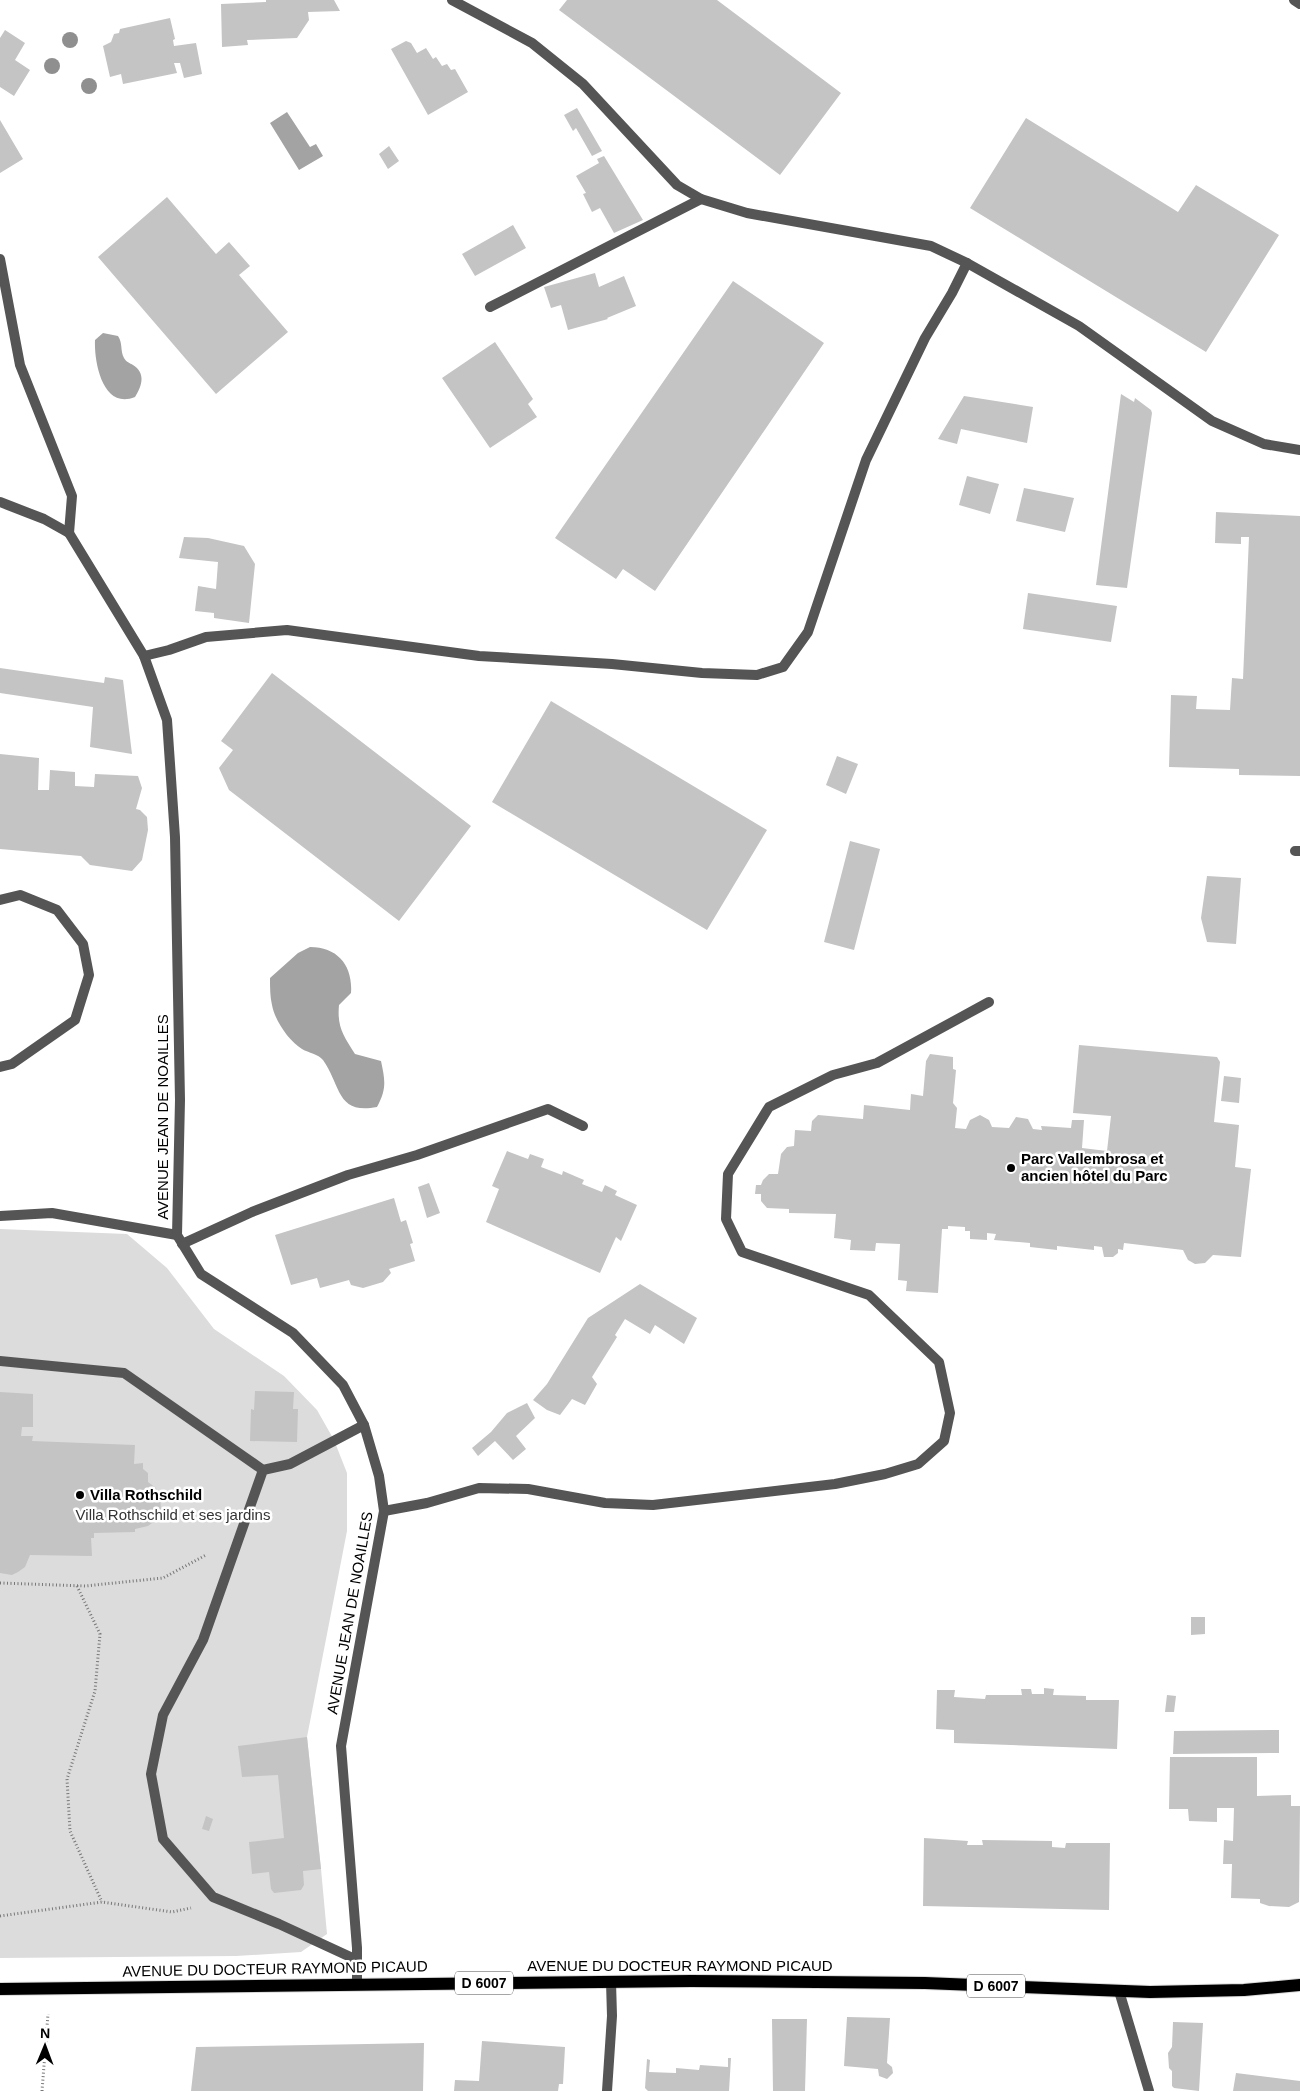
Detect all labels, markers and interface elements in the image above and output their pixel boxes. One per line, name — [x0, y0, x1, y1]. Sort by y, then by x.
street label: AVENUE JEAN DE NOAILLES — [154, 1014, 171, 1220]
place label: Parc Vallembrosa et ancien hôtel du Parc — [1021, 1150, 1168, 1184]
marker: Parc Vallembrosa et ancien hôtel du Parc — [1005, 1162, 1017, 1174]
place label: Villa Rothschild — [90, 1486, 202, 1503]
marker: Villa Rothschild — [74, 1489, 86, 1501]
park label: Villa Rothschild et ses jardins — [76, 1506, 270, 1523]
street label: AVENUE JEAN DE NOAILLES — [323, 1510, 376, 1716]
street label: AVENUE DU DOCTEUR RAYMOND PICAUD — [122, 1957, 428, 1980]
street label: AVENUE DU DOCTEUR RAYMOND PICAUD — [527, 1957, 833, 1974]
road number: D 6007 — [455, 1972, 513, 1995]
road number: D 6007 — [967, 1974, 1025, 1998]
north arrow — [20, 2021, 70, 2071]
text: N — [40, 2025, 50, 2041]

